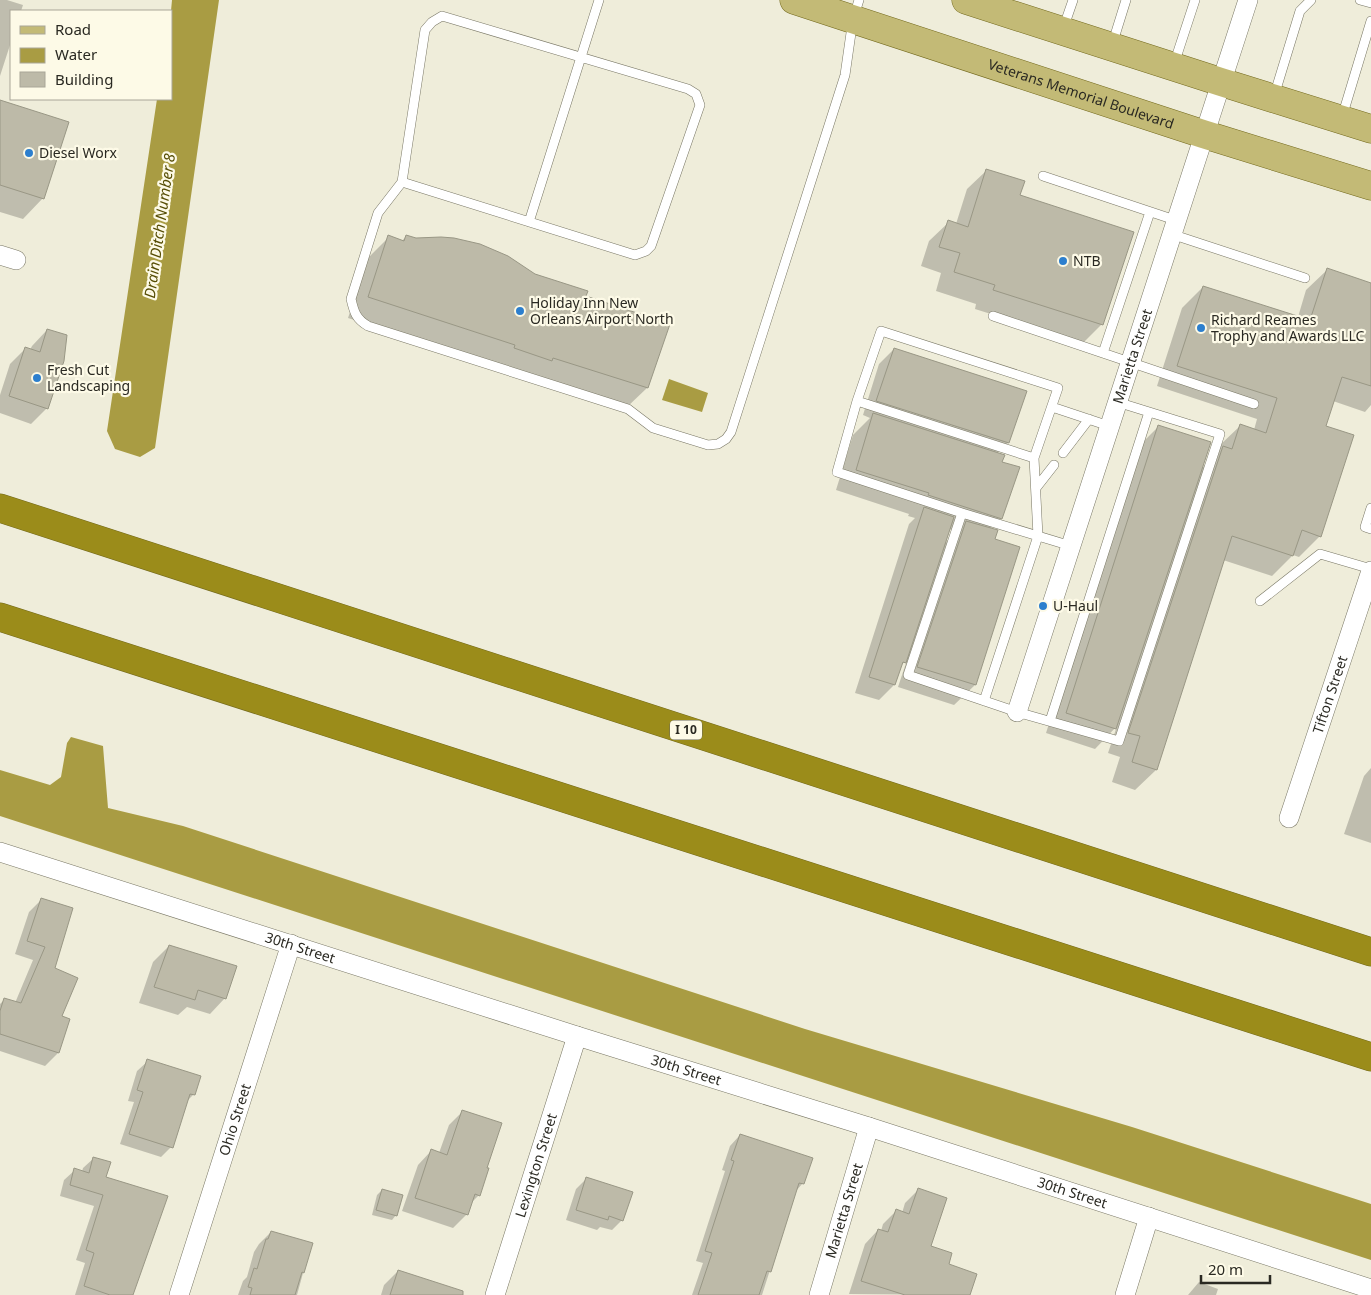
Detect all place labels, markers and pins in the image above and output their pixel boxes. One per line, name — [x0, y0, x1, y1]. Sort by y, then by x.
place label: Diesel Worx — [39, 143, 118, 162]
marker: Diesel Worx — [23, 147, 35, 159]
place label: NTB — [1073, 251, 1101, 270]
marker: NTB — [1057, 255, 1069, 267]
place label: Holiday Inn New Orleans Airport North — [530, 293, 674, 328]
marker: Holiday Inn New Orleans Airport North — [514, 305, 526, 317]
place label: Richard Reames Trophy and Awards LLC — [1211, 310, 1365, 345]
marker: Richard Reames Trophy and Awards LLC — [1195, 322, 1207, 334]
place label: Fresh Cut Landscaping — [47, 360, 130, 395]
marker: Fresh Cut Landscaping — [31, 372, 43, 384]
place label: U-Haul — [1053, 596, 1098, 615]
marker: U-Haul — [1037, 600, 1049, 612]

